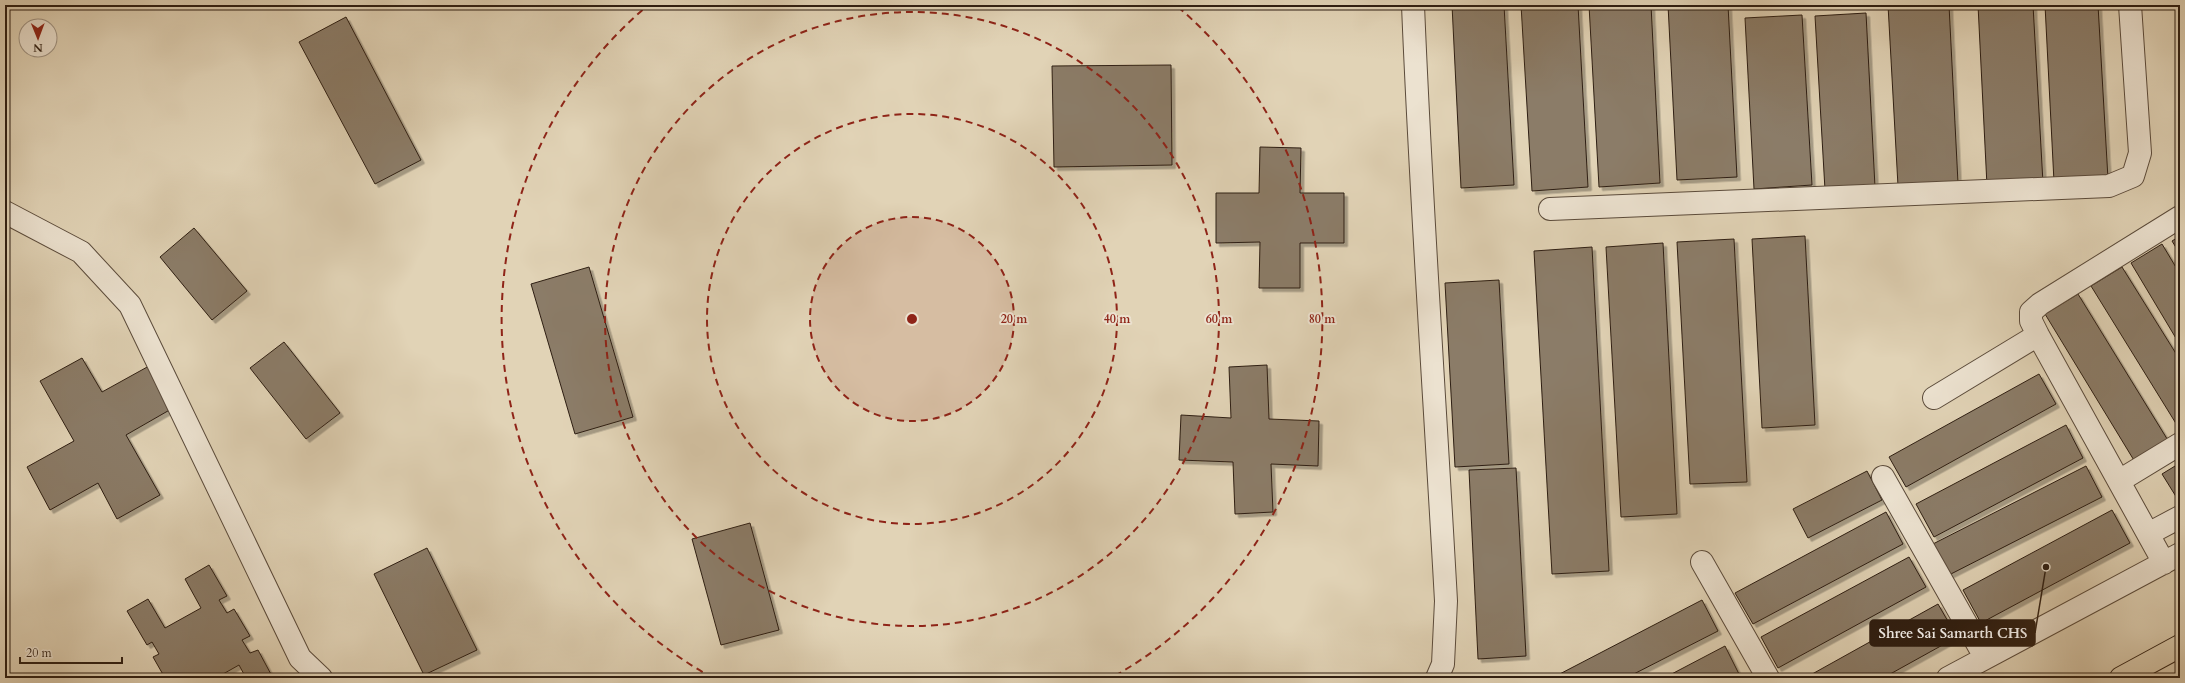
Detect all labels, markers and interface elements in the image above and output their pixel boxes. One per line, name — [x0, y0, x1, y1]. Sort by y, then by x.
north arrow — [18, 18, 58, 58]
text: N — [33, 40, 43, 55]
text: 20 m — [1001, 311, 1028, 327]
text: 40 m — [1104, 311, 1131, 327]
text: 60 m — [1206, 311, 1233, 327]
text: 80 m — [1309, 311, 1336, 327]
centre of rings — [905, 312, 919, 326]
callout: Shree Sai Samarth CHS — [1870, 620, 2035, 646]
text: Shree Sai Samarth CHS — [1878, 624, 2028, 643]
scale bar — [20, 639, 122, 665]
text: 20 m — [26, 645, 53, 661]

